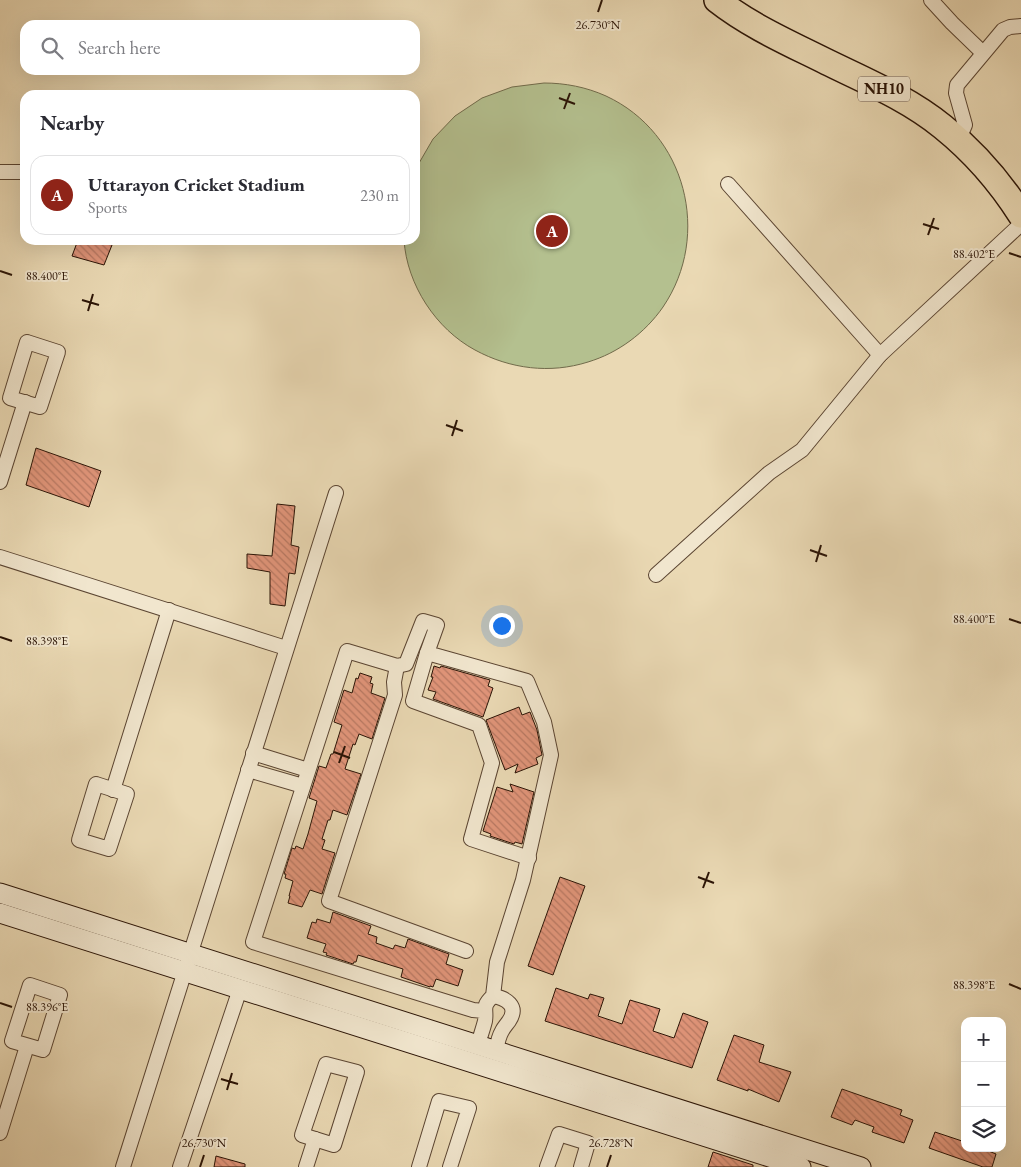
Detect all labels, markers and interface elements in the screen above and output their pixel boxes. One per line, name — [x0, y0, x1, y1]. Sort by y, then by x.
text: 26.730°N — [576, 17, 621, 33]
search box — [20, 20, 420, 75]
icon: search — [38, 34, 66, 62]
text: Search here — [78, 35, 160, 60]
road number: NH10 — [858, 76, 910, 102]
text: Nearby — [40, 109, 104, 136]
text: Uttarayon Cricket Stadium — [88, 172, 305, 197]
text: A — [51, 185, 63, 206]
text: 230 m — [360, 185, 399, 206]
text: Sports — [88, 197, 127, 218]
pin: A — [536, 212, 568, 250]
text: 88.402°E — [953, 246, 995, 262]
text: 88.400°E — [26, 268, 68, 284]
text: 88.400°E — [953, 611, 995, 627]
your location — [489, 613, 515, 639]
text: 88.398°E — [26, 633, 68, 649]
text: 88.398°E — [953, 977, 995, 993]
text: 88.396°E — [26, 999, 68, 1015]
map controls — [961, 1017, 1006, 1152]
button: + — [961, 1017, 1006, 1062]
button: − — [961, 1062, 1006, 1107]
button: layers — [961, 1107, 1006, 1152]
text: 26.730°N — [182, 1135, 227, 1151]
text: 26.728°N — [589, 1135, 634, 1151]

